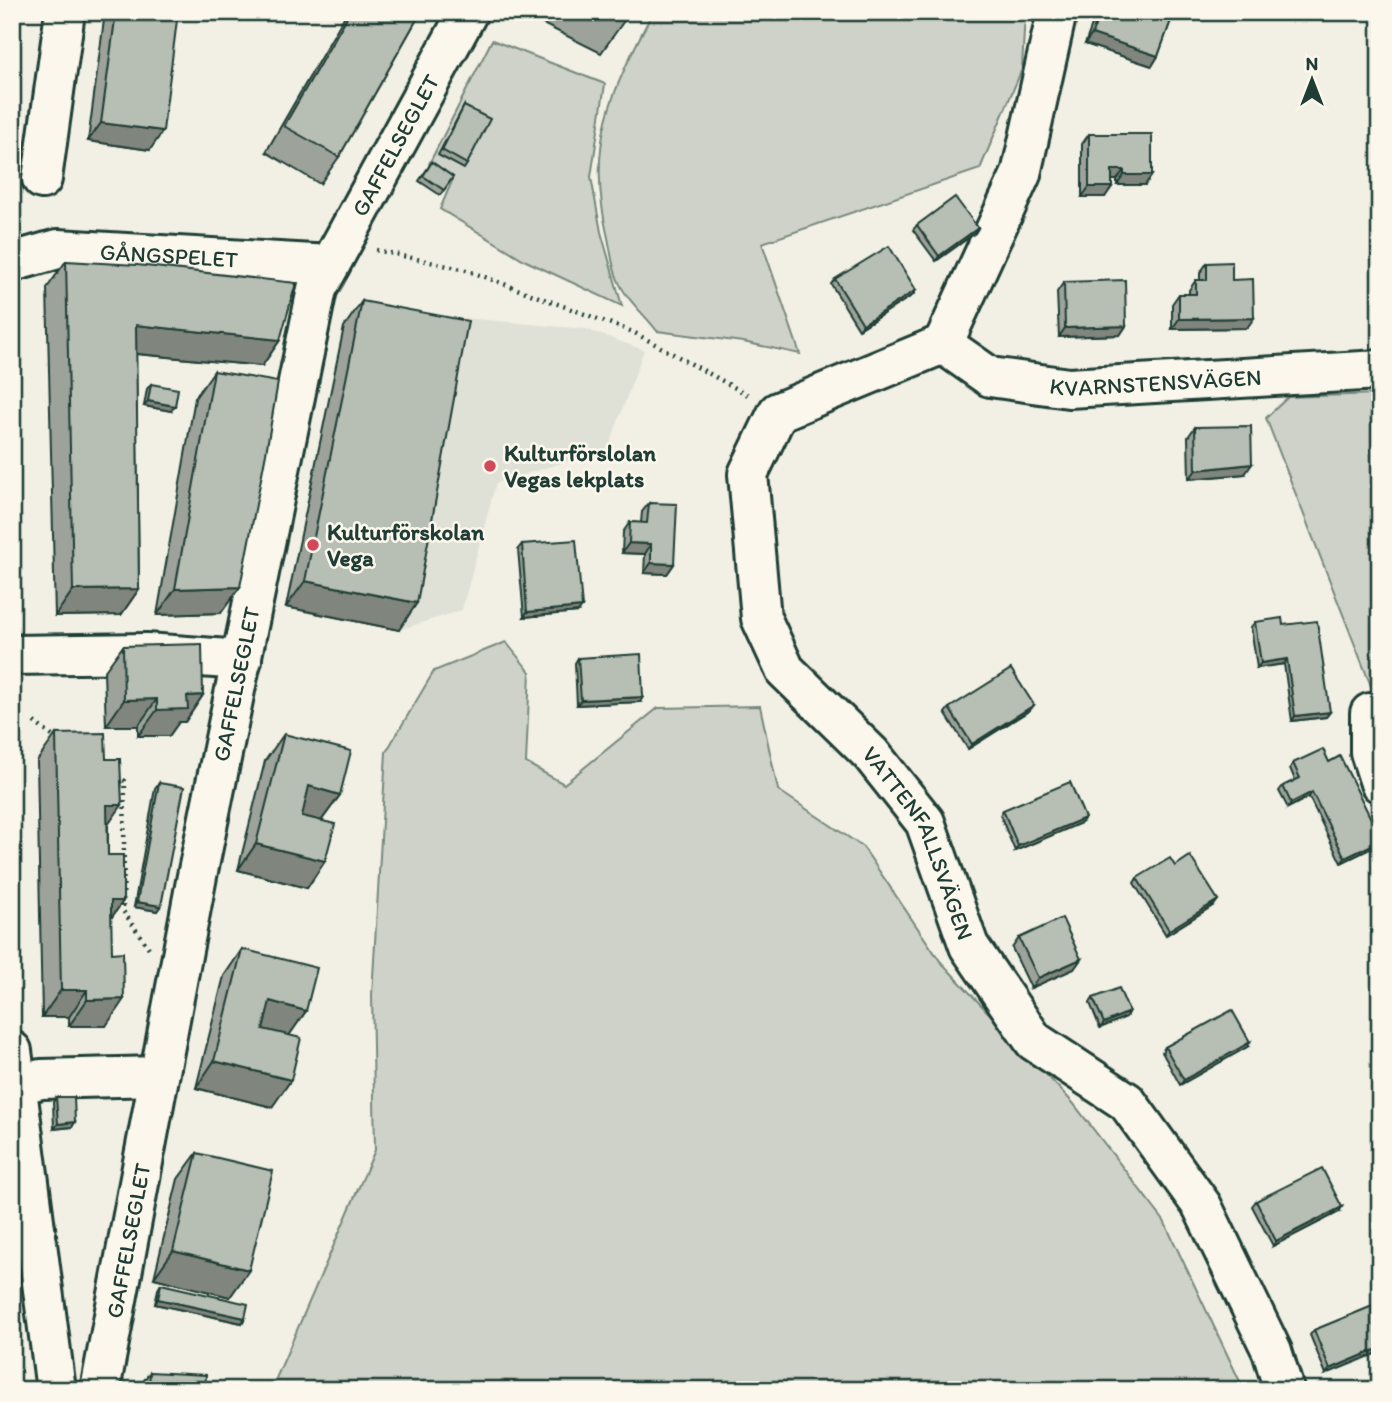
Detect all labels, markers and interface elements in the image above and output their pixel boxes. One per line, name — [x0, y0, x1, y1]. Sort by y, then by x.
north arrow — [1276, 46, 1346, 116]
text: N — [1306, 52, 1318, 75]
street label: GAFFELSEGLET — [345, 69, 445, 221]
street label: GÅNGSPELET — [99, 237, 239, 274]
street label: KVARNSTENSVÄGEN — [1048, 363, 1262, 402]
place label: Kulturförslolan Vegas lekplats — [504, 439, 657, 493]
marker: Kulturförslolan Vegas lekplats — [482, 458, 498, 474]
place label: Kulturförskolan Vega — [327, 518, 485, 572]
marker: Kulturförskolan Vega — [305, 537, 321, 553]
street label: GAFFELSEGLET — [207, 604, 266, 764]
street label: VATTENFALLSVÄGEN — [856, 741, 980, 944]
street label: GAFFELSEGLET — [100, 1161, 157, 1321]

